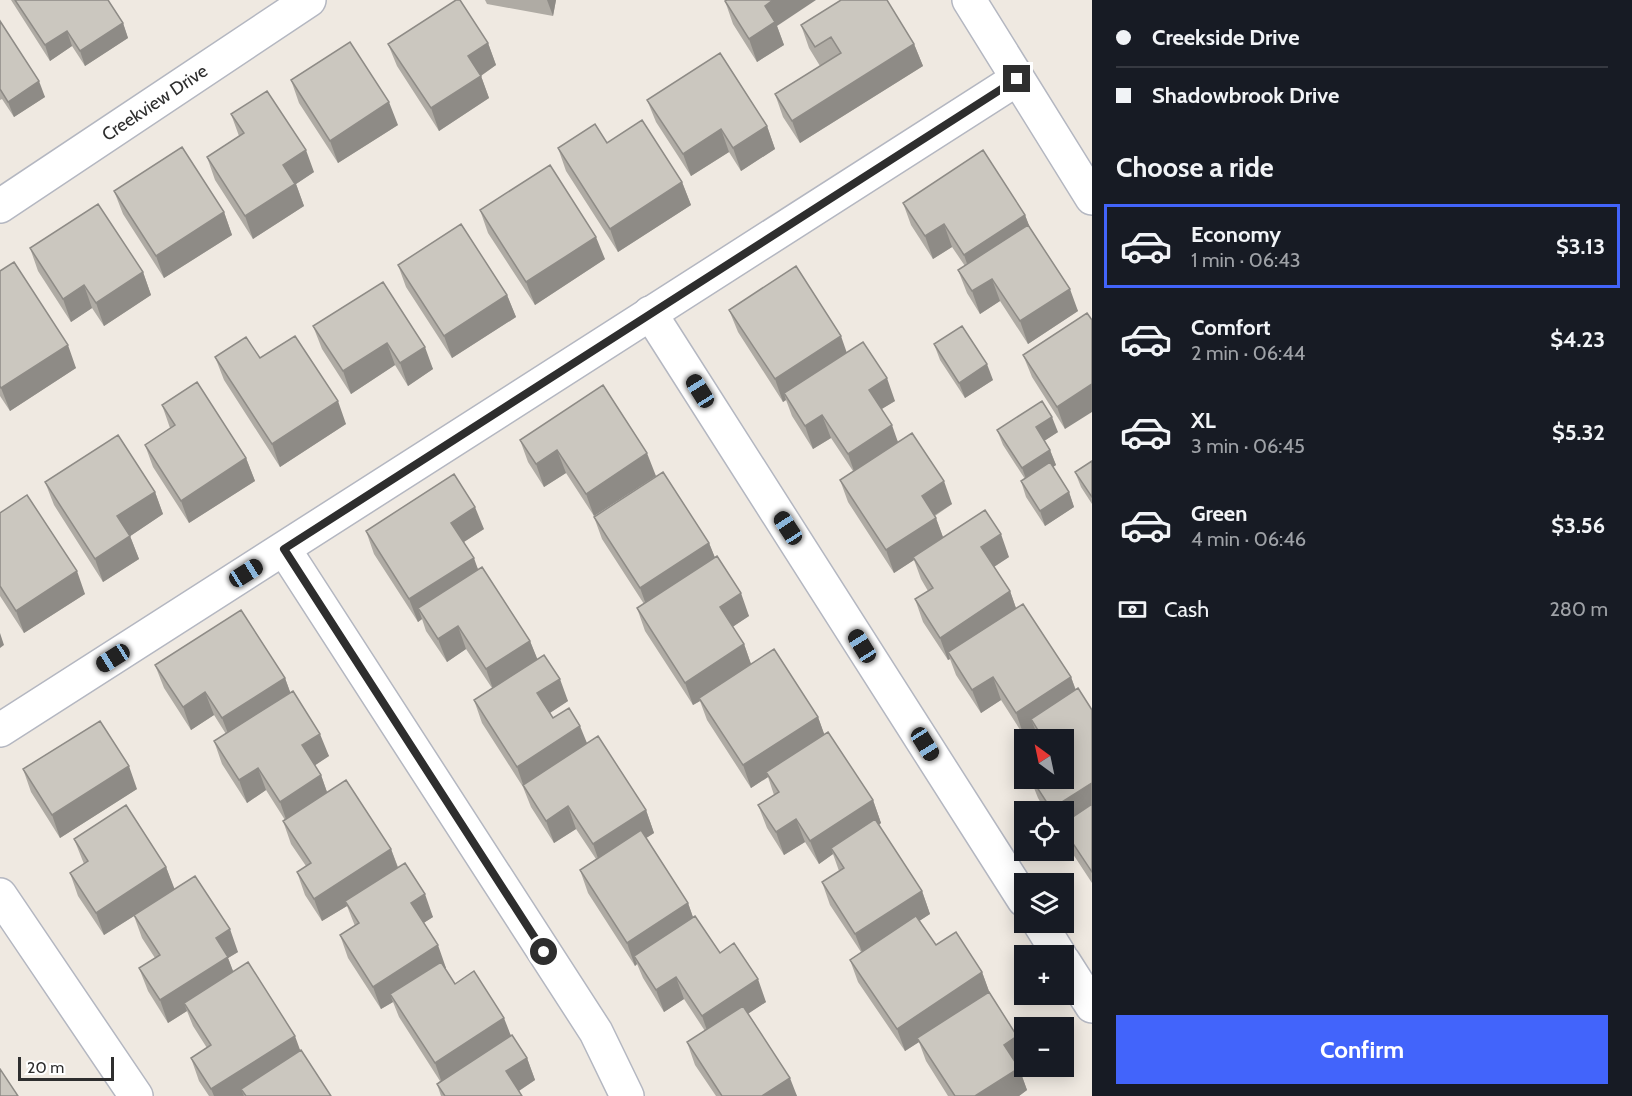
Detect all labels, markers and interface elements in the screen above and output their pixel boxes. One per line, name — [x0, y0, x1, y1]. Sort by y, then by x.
text: Creekside Drive — [1152, 24, 1299, 51]
street label: Creekview Drive — [98, 60, 212, 146]
route end — [1003, 65, 1030, 92]
text: Shadowbrook Drive — [1152, 82, 1339, 109]
text: Choose a ride — [1116, 151, 1274, 184]
icon: car — [1119, 219, 1173, 273]
text: Economy — [1191, 221, 1281, 248]
text: $3.13 — [1556, 233, 1605, 260]
text: 1 min · 06:43 — [1191, 248, 1301, 272]
icon: car — [1119, 312, 1173, 366]
text: Comfort — [1191, 314, 1270, 341]
text: $4.23 — [1550, 326, 1605, 353]
text: 2 min · 06:44 — [1191, 341, 1305, 365]
car — [683, 371, 717, 411]
icon: car — [1119, 405, 1173, 459]
text: XL — [1191, 407, 1216, 434]
text: $5.32 — [1552, 419, 1605, 446]
text: 3 min · 06:45 — [1191, 434, 1305, 458]
icon: car — [1119, 498, 1173, 552]
text: Green — [1191, 500, 1247, 527]
car — [771, 508, 805, 548]
text: $3.56 — [1551, 512, 1605, 539]
text: 4 min · 06:46 — [1191, 527, 1306, 551]
car — [226, 556, 266, 590]
icon: cash — [1116, 593, 1149, 626]
text: Cash — [1164, 596, 1209, 623]
text: 280 m — [1549, 597, 1608, 621]
car — [845, 626, 879, 666]
car — [93, 641, 133, 675]
car — [908, 724, 942, 764]
north arrow — [1014, 729, 1074, 789]
map controls — [1014, 729, 1074, 1077]
button: locate — [1014, 801, 1074, 861]
button: layers — [1014, 873, 1074, 933]
route start — [530, 938, 557, 965]
button: + — [1014, 945, 1074, 1005]
button: Confirm — [1116, 1015, 1608, 1084]
button: − — [1014, 1017, 1074, 1077]
scale bar — [18, 1054, 114, 1082]
text: 20 m — [27, 1058, 64, 1077]

